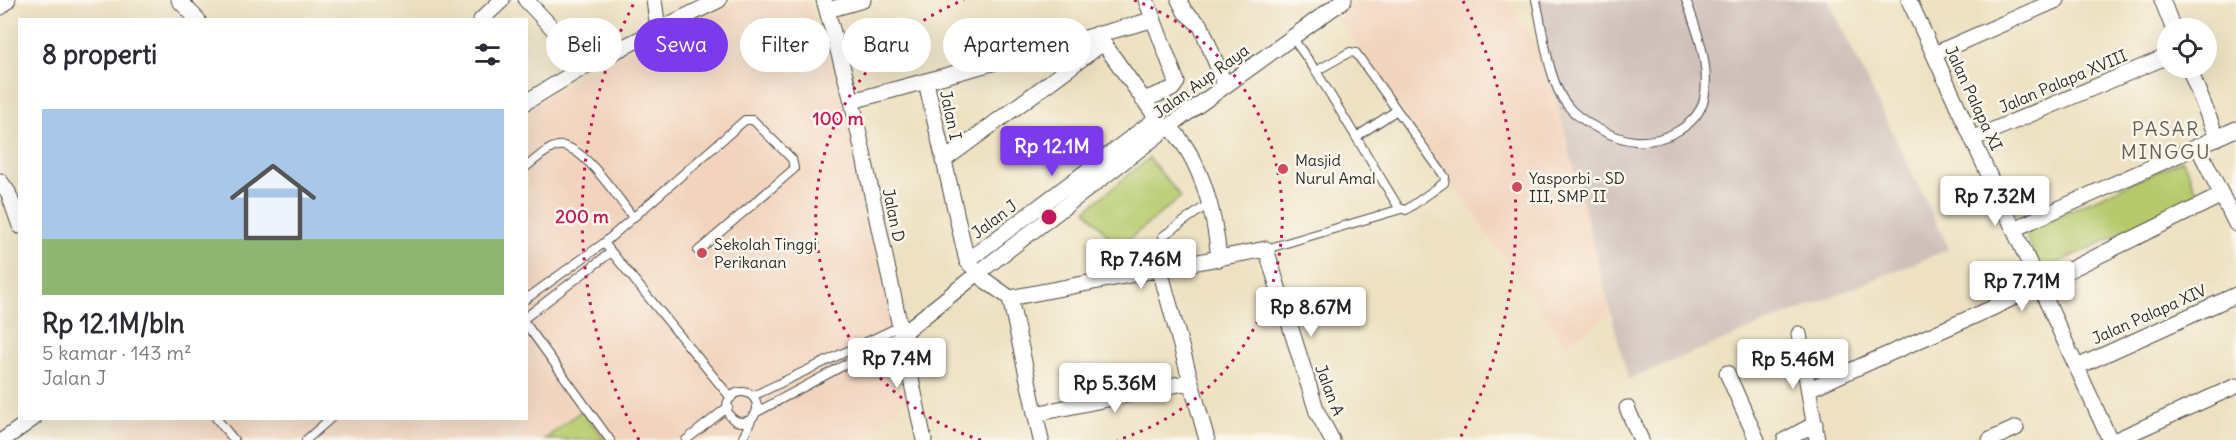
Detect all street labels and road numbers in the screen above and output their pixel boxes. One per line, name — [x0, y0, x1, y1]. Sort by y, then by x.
street label: Jalan Aup Raya — [1149, 40, 1253, 122]
street label: Jalan Palapa XI — [1941, 42, 2007, 154]
street label: Jalan Palapa XVIII — [1996, 45, 2130, 117]
street label: Jalan I — [936, 88, 966, 142]
street label: Jalan D — [879, 186, 909, 244]
street label: Jalan J — [967, 196, 1021, 242]
street label: Jalan Palapa XIV — [2089, 280, 2209, 348]
street label: Jalan A — [1311, 362, 1349, 418]

